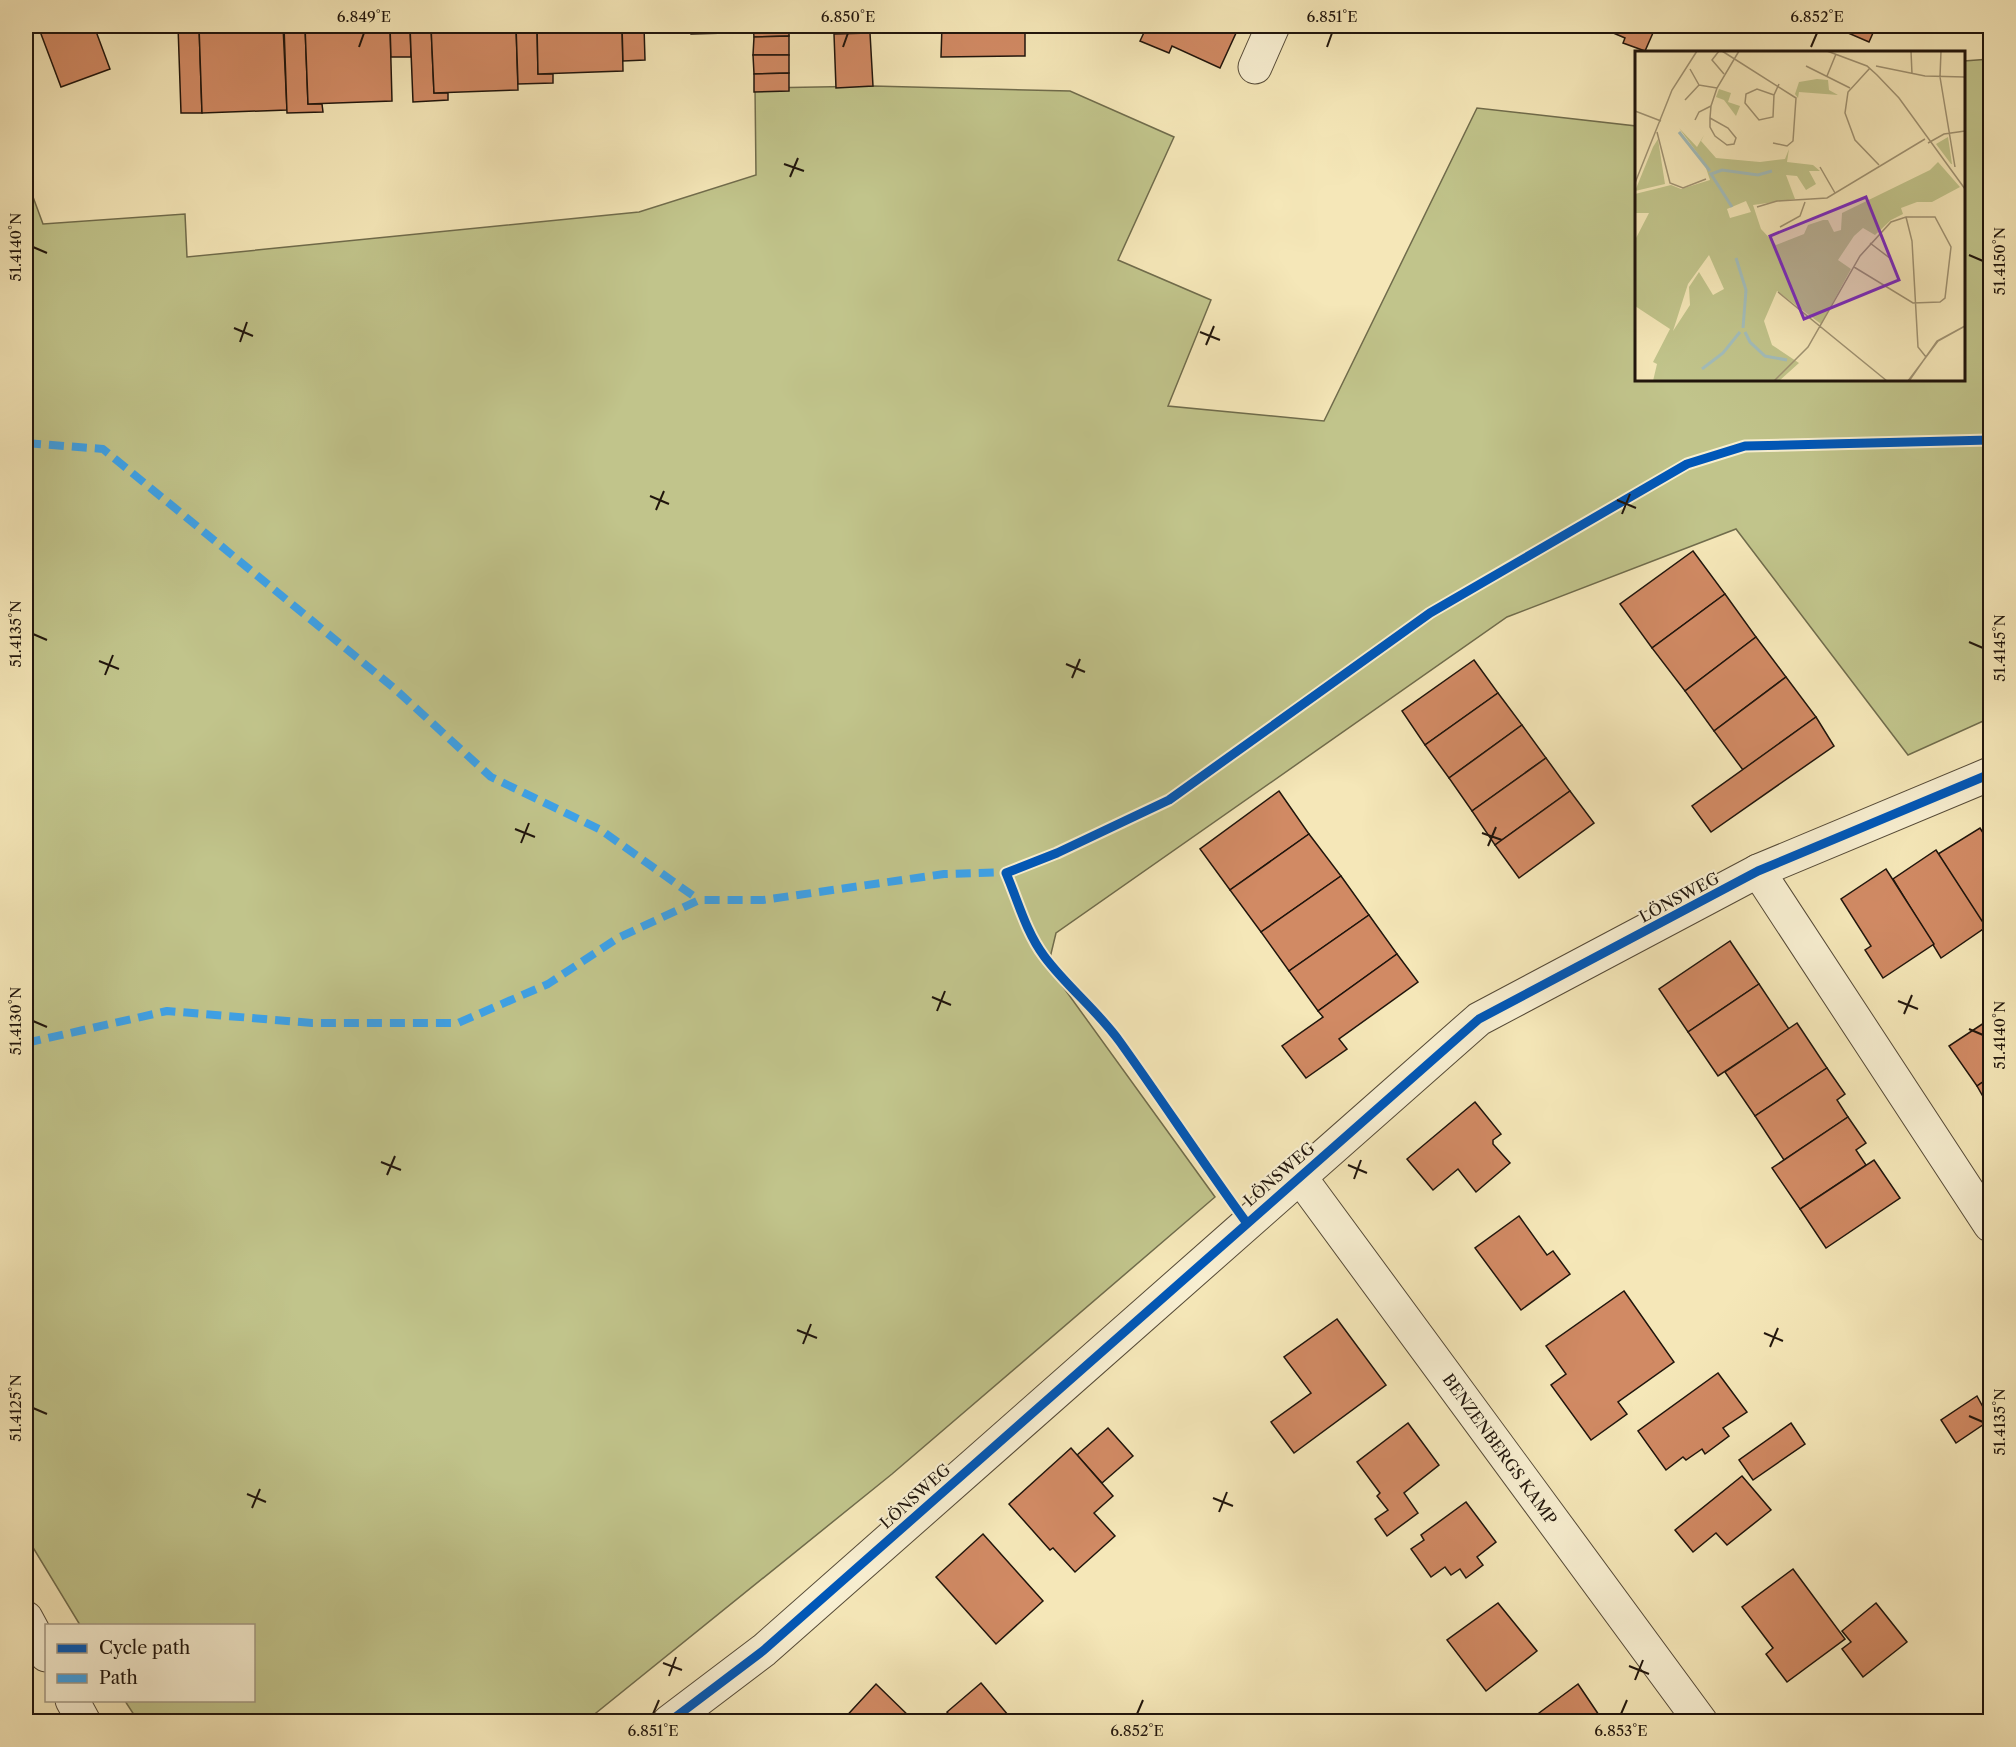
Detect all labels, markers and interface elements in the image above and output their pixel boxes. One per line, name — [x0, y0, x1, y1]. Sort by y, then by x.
text: 6.849°E — [337, 7, 391, 26]
text: 6.850°E — [821, 7, 875, 26]
text: 6.851°E — [1306, 7, 1358, 26]
text: 6.852°E — [1790, 7, 1844, 26]
inset map — [1635, 51, 1965, 381]
text: 51.4140°N — [6, 213, 25, 281]
text: 51.4150°N — [1990, 227, 2009, 295]
text: 51.4135°N — [6, 600, 25, 668]
text: 51.4145°N — [1990, 614, 2009, 682]
street label: LÖNSWEG — [1636, 868, 1723, 926]
text: 51.4130°N — [6, 987, 25, 1055]
text: 51.4140°N — [1990, 1001, 2009, 1069]
street label: LÖNSWEG — [1239, 1138, 1319, 1210]
street label: BENZENBERGS KAMP — [1438, 1370, 1562, 1529]
text: 51.4125°N — [6, 1374, 25, 1442]
text: 51.4135°N — [1990, 1388, 2009, 1456]
street label: LÖNSWEG — [876, 1459, 954, 1533]
legend — [45, 1624, 255, 1702]
text: Cycle path — [99, 1637, 190, 1659]
text: Path — [99, 1667, 138, 1689]
text: 6.851°E — [627, 1721, 679, 1740]
text: 6.852°E — [1110, 1721, 1164, 1740]
text: 6.853°E — [1594, 1721, 1648, 1740]

